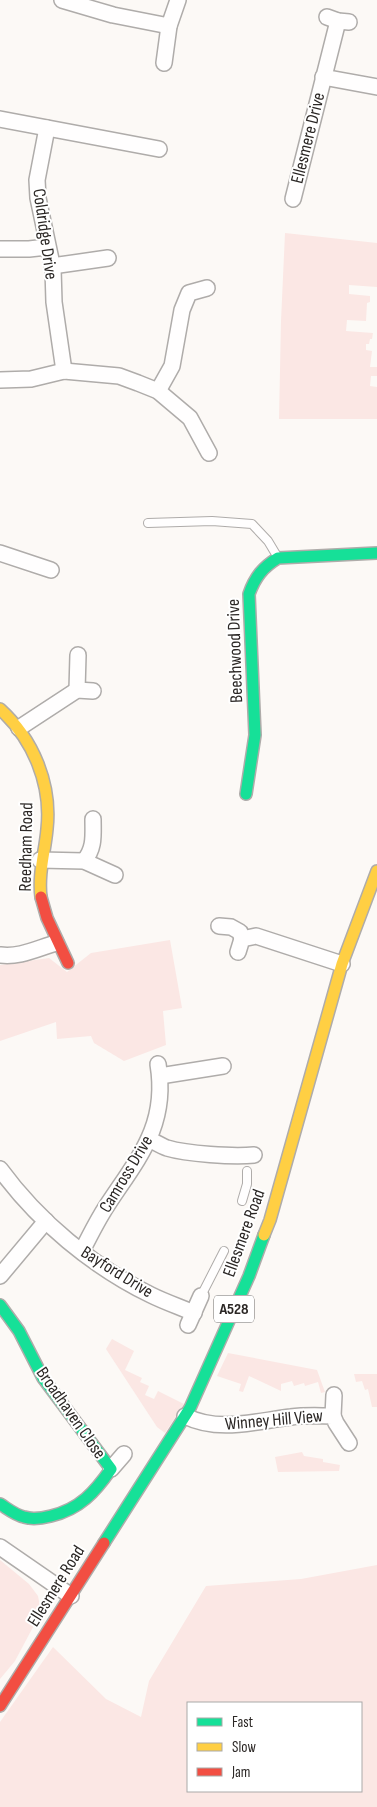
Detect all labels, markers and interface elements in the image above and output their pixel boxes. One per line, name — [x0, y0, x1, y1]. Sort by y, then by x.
street label: Ellesmere Drive — [287, 90, 329, 186]
street label: Coldridge Drive — [28, 187, 62, 281]
street label: Beechwood Drive — [223, 599, 247, 703]
street label: Reedham Road — [15, 802, 37, 892]
street label: Camross Drive — [95, 1132, 157, 1216]
street label: Ellesmere Road — [218, 1186, 270, 1280]
street label: Bayford Drive — [77, 1242, 157, 1302]
road number: A528 — [214, 1296, 254, 1322]
street label: Broadhaven Close — [32, 1363, 110, 1463]
street label: Winney Hill View — [224, 1405, 324, 1435]
street label: Ellesmere Road — [23, 1542, 89, 1630]
legend — [187, 1702, 362, 1792]
text: Fast — [232, 1713, 254, 1732]
text: Slow — [232, 1738, 256, 1757]
text: Jam — [231, 1763, 250, 1782]

